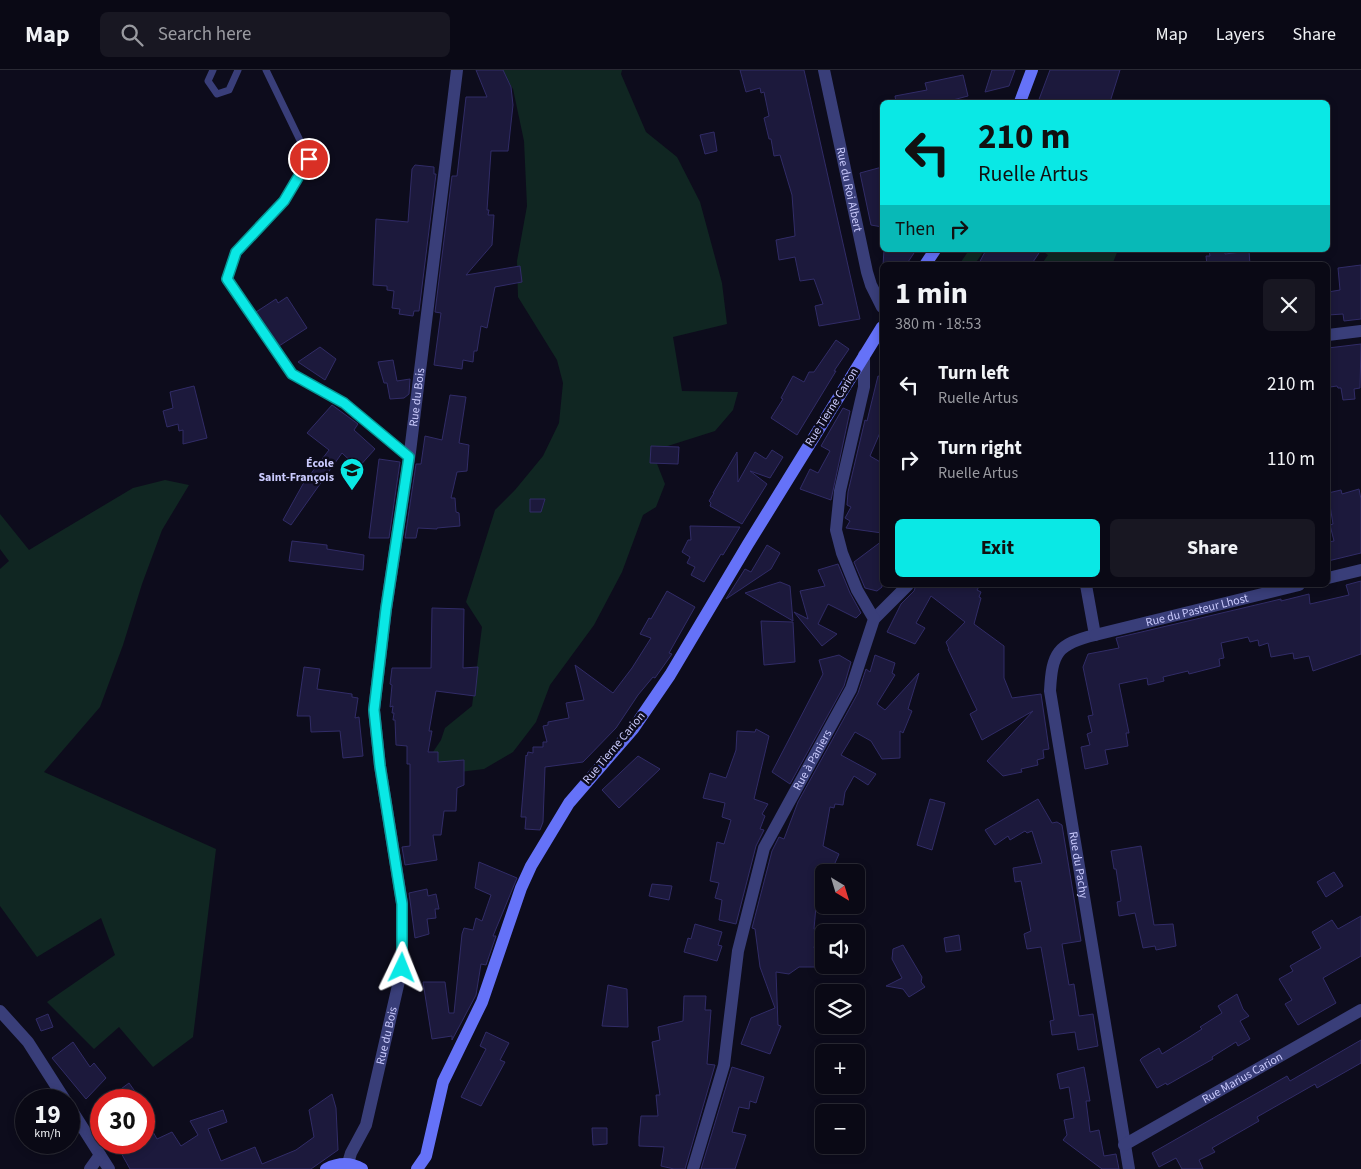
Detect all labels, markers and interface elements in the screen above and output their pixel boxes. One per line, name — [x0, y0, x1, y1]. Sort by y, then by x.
search box — [100, 12, 450, 57]
text: Map — [25, 17, 70, 52]
icon: search — [118, 21, 146, 49]
text: Search here — [158, 21, 251, 48]
text: Map — [1156, 22, 1188, 47]
text: Layers — [1216, 22, 1265, 47]
text: Share — [1293, 22, 1336, 47]
text: 210 m — [978, 112, 1070, 162]
icon: left — [895, 120, 960, 185]
pin — [288, 138, 330, 180]
icon: arrive — [295, 145, 323, 173]
street label: Rue du Roi Albert — [832, 145, 867, 233]
text: Ruelle Artus — [978, 158, 1088, 190]
icon: right — [945, 215, 973, 243]
text: Then — [895, 216, 935, 243]
text: 1 min — [895, 272, 968, 315]
button: close — [1263, 279, 1315, 331]
text: 380 m · 18:53 — [895, 313, 982, 335]
text: Turn left — [938, 360, 1009, 387]
street label: Rue Tierne Carion — [801, 365, 863, 449]
street label: Rue du Bois — [405, 367, 429, 428]
icon: left — [895, 371, 923, 399]
text: 210 m — [1267, 371, 1315, 398]
text: Ruelle Artus — [938, 387, 1018, 409]
text: Turn right — [938, 435, 1022, 462]
icon: right — [895, 446, 923, 474]
text: 110 m — [1267, 446, 1315, 473]
place label: École Saint-François — [258, 455, 334, 486]
school or university icon: École Saint-François — [339, 457, 365, 491]
text: Ruelle Artus — [938, 462, 1018, 484]
button: Exit — [895, 519, 1100, 577]
button: Share — [1110, 519, 1315, 577]
street label: Rue du Pasteur Lhost — [1144, 589, 1250, 631]
street label: Rue Tierne Carion — [579, 708, 649, 788]
street label: Rue à Paniers — [789, 726, 836, 793]
street label: Rue du Pachy — [1065, 830, 1093, 900]
north arrow — [815, 864, 865, 914]
map controls — [815, 864, 865, 1154]
button: sound — [815, 924, 865, 974]
position arrow — [375, 941, 427, 993]
button: layers — [815, 984, 865, 1034]
street label: Rue du Bois — [372, 1005, 401, 1066]
button: + — [815, 1044, 865, 1094]
street label: Rue Marius Carion — [1199, 1048, 1286, 1108]
speed limit sign: 30 — [90, 1089, 155, 1154]
text: 19 — [34, 1097, 61, 1133]
button: − — [815, 1104, 865, 1154]
text: km/h — [34, 1125, 61, 1142]

